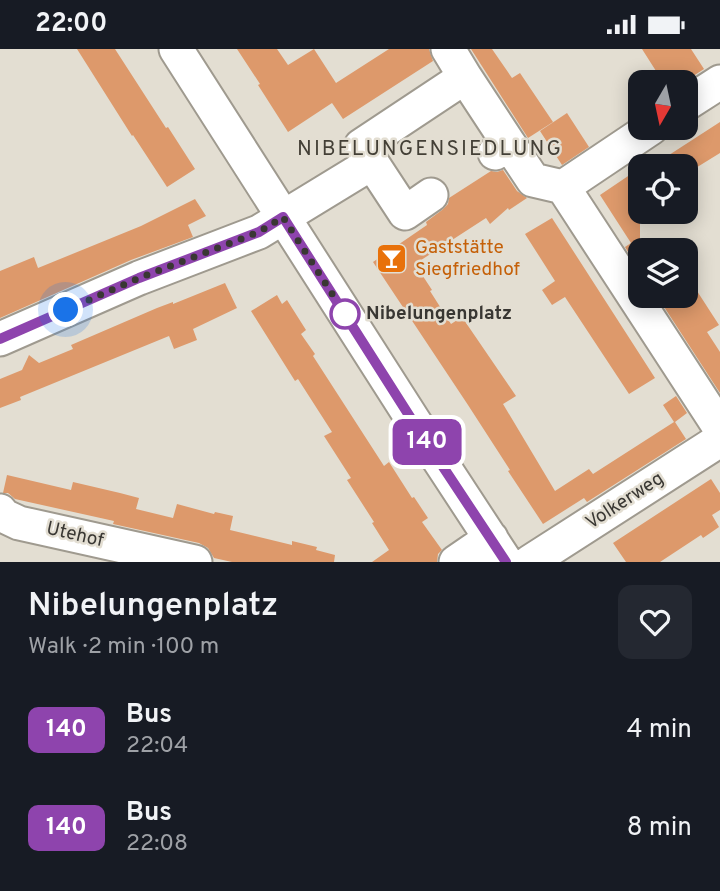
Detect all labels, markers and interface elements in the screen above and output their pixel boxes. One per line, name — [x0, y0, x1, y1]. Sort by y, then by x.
text: 22:00 — [35, 8, 107, 41]
north arrow — [628, 70, 698, 140]
map controls — [628, 70, 698, 308]
district label: NIBELUNGENSIEDLUNG — [297, 136, 563, 163]
button: locate — [628, 154, 698, 224]
place label: Gaststätte Siegfriedhof — [415, 236, 521, 282]
button: layers — [628, 238, 698, 308]
bar icon: Gaststätte Siegfriedhof — [375, 242, 409, 276]
your location — [48, 292, 83, 327]
marker: Nibelungenplatz — [330, 299, 360, 329]
place label: Nibelungenplatz — [366, 302, 512, 326]
line badge: 140 — [387, 419, 467, 465]
text: 140 — [407, 427, 447, 457]
street label: Volkerweg — [581, 467, 669, 535]
street label: Utehof — [44, 517, 107, 553]
button: heart — [618, 585, 692, 659]
text: Nibelungenplatz — [28, 586, 278, 628]
text: Walk · 2 min · 100 m — [28, 633, 219, 662]
text: Bus — [126, 699, 172, 732]
text: 4 min — [626, 714, 692, 747]
text: 140 — [46, 715, 87, 745]
text: 22:04 — [126, 732, 188, 761]
text: Bus — [126, 797, 172, 830]
text: 8 min — [627, 812, 692, 845]
text: 140 — [46, 813, 87, 843]
text: 22:08 — [126, 830, 188, 859]

